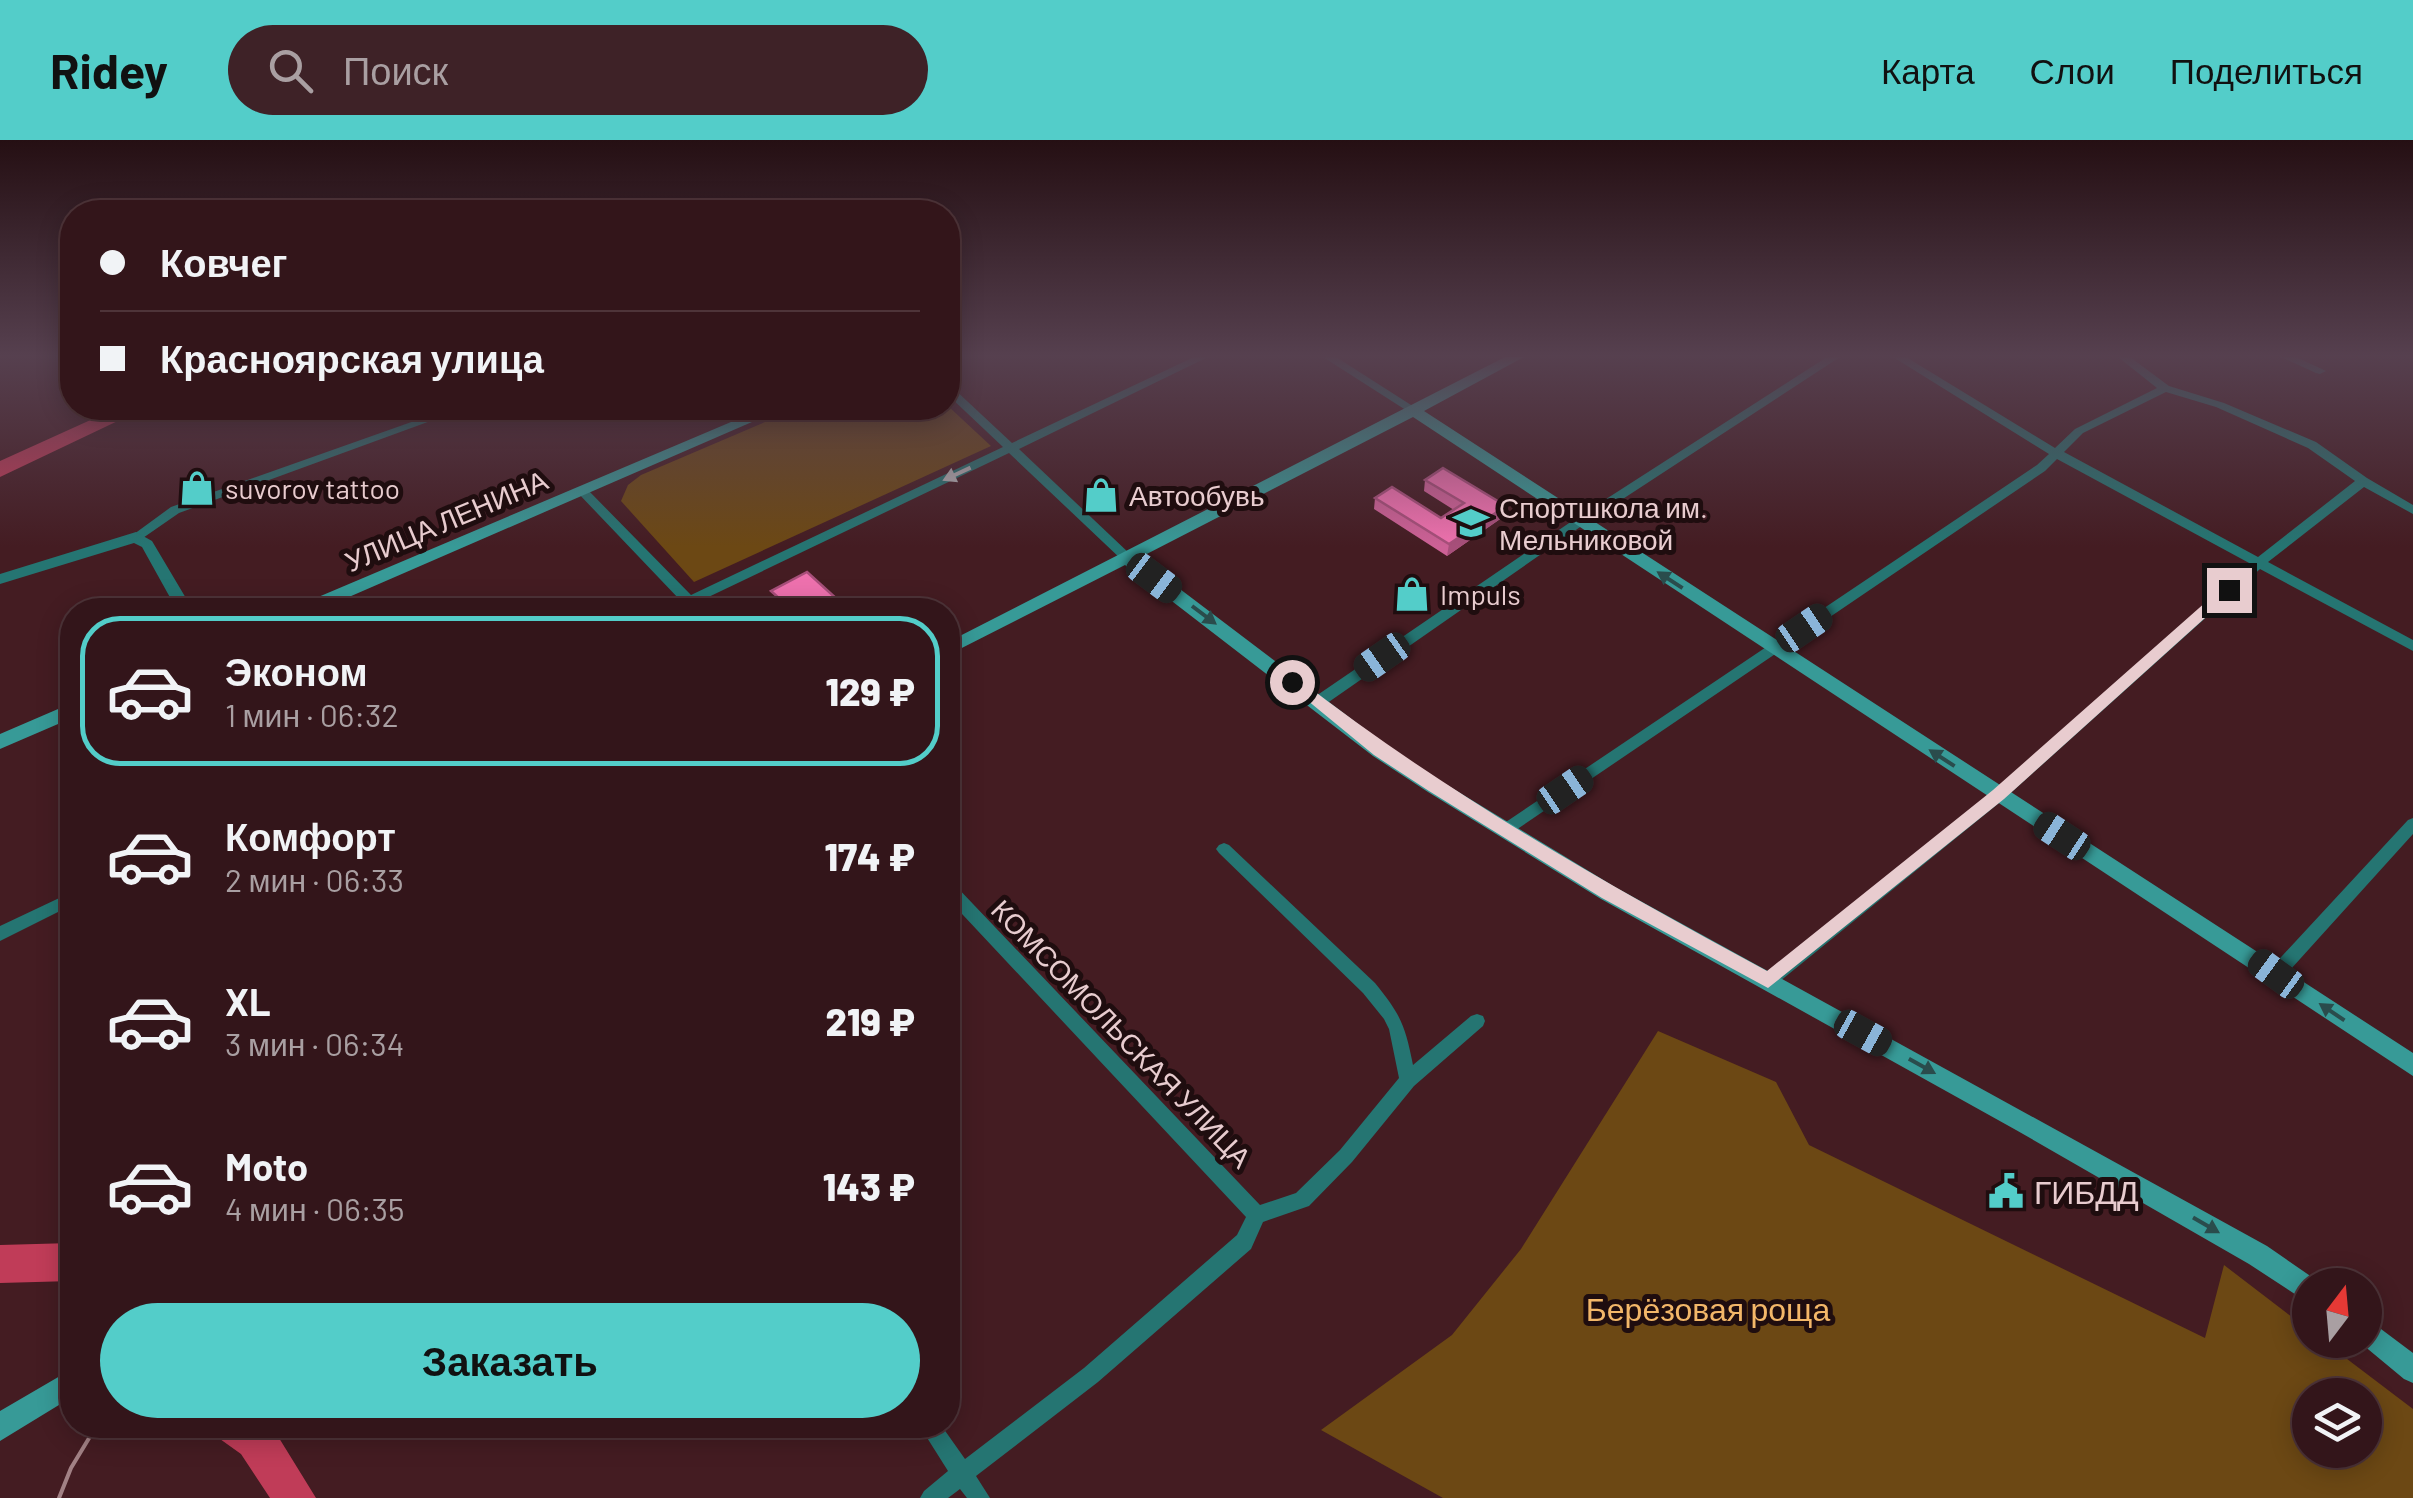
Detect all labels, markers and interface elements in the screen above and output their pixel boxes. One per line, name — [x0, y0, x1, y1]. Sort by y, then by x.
search box — [228, 25, 928, 115]
text: Ridey — [50, 41, 168, 99]
icon: search — [263, 43, 318, 98]
text: Поиск — [343, 47, 448, 93]
text: Карта — [1881, 49, 1975, 91]
text: Слои — [2030, 49, 2115, 91]
text: Поделиться — [2170, 49, 2363, 91]
text: Ковчег — [160, 239, 287, 285]
text: Красноярская улица — [160, 335, 544, 381]
street label: УЛИЦА ЛЕНИНА — [340, 462, 553, 578]
one-way arrow — [942, 465, 971, 482]
shop icon: suvorov tattoo — [178, 469, 216, 507]
place label: suvorov tattoo — [225, 471, 400, 505]
shop icon: Автообувь — [1082, 476, 1120, 514]
place label: Автообувь — [1129, 478, 1264, 512]
place label: Спортшкола им. Мельниковой — [1499, 490, 1708, 556]
school or university icon: Спортшкола им. Мельниковой — [1452, 504, 1490, 542]
car — [1121, 548, 1187, 608]
route end — [2207, 568, 2252, 613]
one-way arrow — [1656, 572, 1684, 590]
shop icon: Impuls — [1393, 575, 1431, 613]
place label: Impuls — [1440, 577, 1521, 611]
car — [1771, 599, 1837, 657]
one-way arrow — [1191, 605, 1217, 625]
car — [1349, 628, 1415, 686]
icon: car — [105, 646, 195, 736]
text: Эконом — [225, 648, 368, 694]
route start — [1270, 660, 1315, 705]
text: 129 ₽ — [825, 668, 915, 714]
text: 1 мин · 06:32 — [225, 695, 399, 733]
one-way arrow — [1929, 749, 1956, 767]
car — [1532, 761, 1598, 819]
car — [2029, 807, 2095, 865]
icon: car — [105, 811, 195, 901]
text: Комфорт — [225, 813, 396, 859]
text: 174 ₽ — [824, 833, 915, 879]
text: 2 мин · 06:33 — [225, 860, 404, 898]
street label: КОМСОМОЛЬСКАЯ УЛИЦА — [985, 892, 1259, 1174]
car — [2243, 944, 2309, 1004]
icon: car — [105, 976, 195, 1066]
text: XL — [225, 978, 271, 1024]
text: 219 ₽ — [826, 998, 915, 1044]
one-way arrow — [2318, 1003, 2345, 1021]
car — [1829, 1005, 1897, 1061]
text: 3 мин · 06:34 — [225, 1024, 404, 1062]
one-way arrow — [1908, 1058, 1937, 1075]
icon: car — [105, 1141, 195, 1231]
text: Moto — [225, 1143, 308, 1189]
text: 143 ₽ — [823, 1163, 915, 1209]
public building icon: ГИБДД — [1987, 1172, 2025, 1210]
place label: ГИБДД — [2034, 1172, 2139, 1211]
text: 4 мин · 06:35 — [225, 1189, 404, 1227]
one-way arrow — [2191, 1217, 2220, 1234]
north arrow — [2292, 1268, 2382, 1358]
map controls — [2292, 1268, 2382, 1468]
park label: Берёзовая роща — [1586, 1289, 1830, 1328]
button: Заказать — [100, 1303, 920, 1418]
button: layers — [2292, 1378, 2382, 1468]

